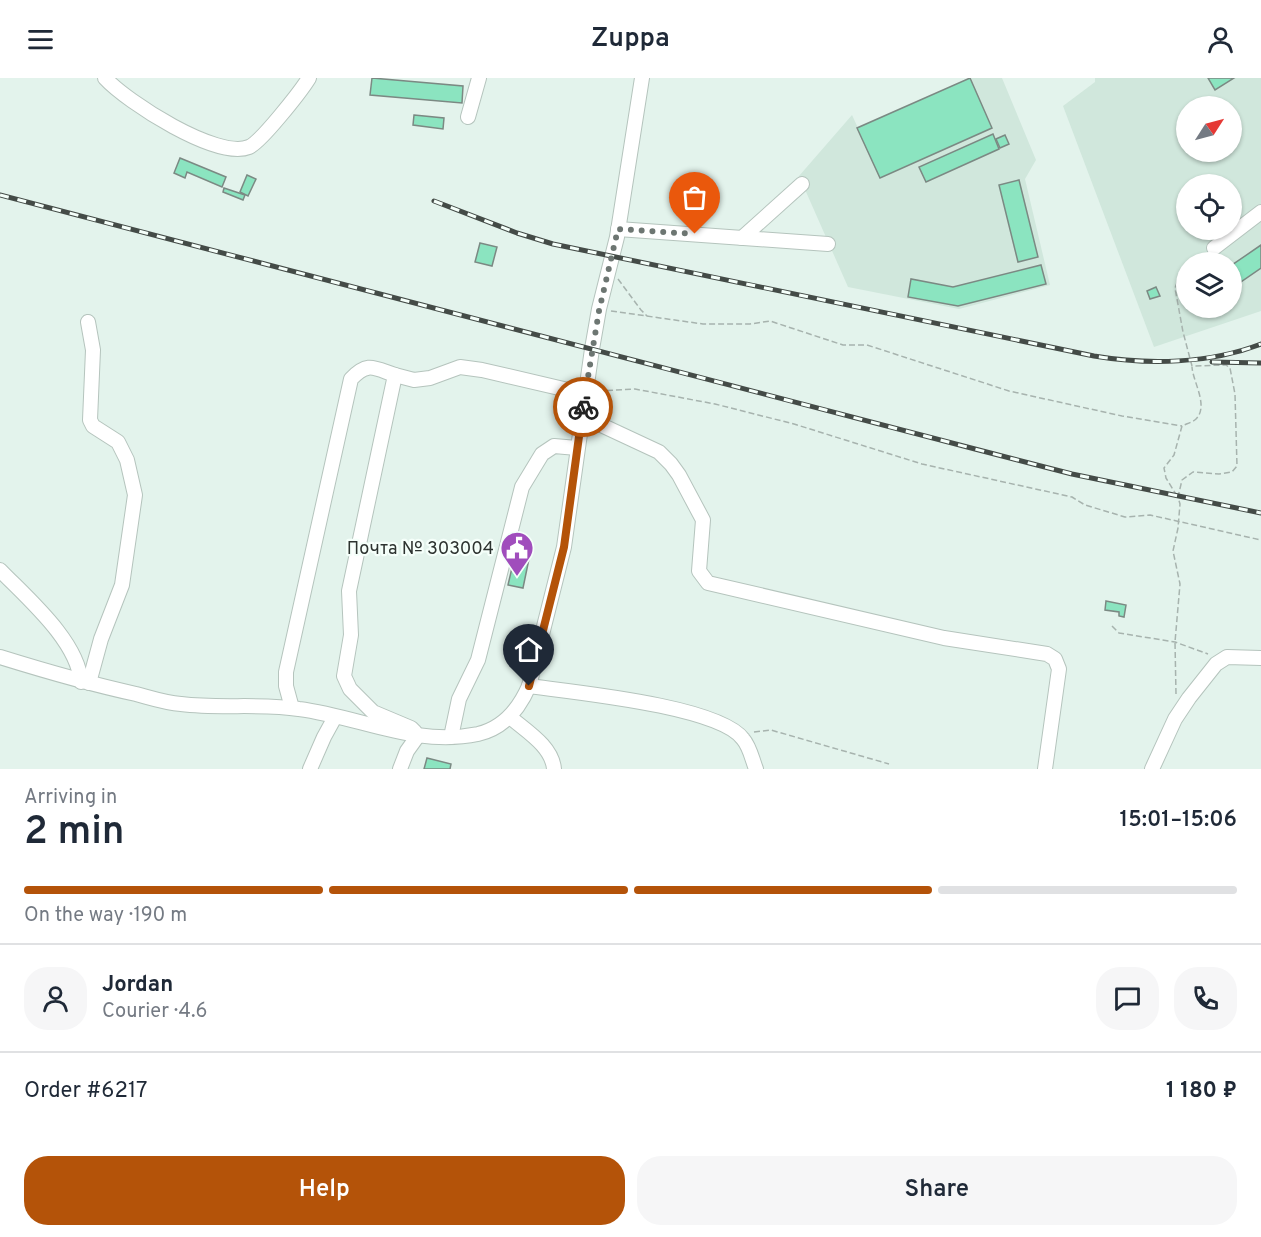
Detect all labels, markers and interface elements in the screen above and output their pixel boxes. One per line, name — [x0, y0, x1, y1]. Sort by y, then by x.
text: Zuppa — [591, 22, 670, 56]
icon: menu — [24, 23, 57, 56]
icon: person — [1204, 23, 1237, 56]
north arrow — [1176, 96, 1242, 162]
map controls — [1176, 96, 1242, 318]
pin — [669, 172, 720, 234]
button: locate — [1176, 174, 1242, 240]
icon: bag — [678, 181, 711, 214]
button: layers — [1176, 252, 1242, 318]
courier — [553, 377, 613, 437]
icon: bike — [567, 391, 600, 424]
public building icon: Почта № 303004 — [499, 530, 535, 577]
place label: Почта № 303004 — [347, 538, 494, 561]
pin — [503, 624, 554, 686]
icon: home — [512, 633, 545, 666]
text: Arriving in — [24, 785, 117, 811]
text: 15:01–15:06 — [1120, 807, 1237, 834]
text: 2 min — [24, 809, 125, 858]
text: On the way · 190 m — [24, 903, 187, 929]
button: person — [24, 967, 87, 1030]
button: chat — [1096, 967, 1159, 1030]
button: phone — [1174, 967, 1237, 1030]
text: Jordan — [102, 972, 173, 999]
text: Courier · 4.6 — [102, 999, 207, 1025]
text: Order #6217 — [24, 1078, 148, 1105]
text: 1 180 ₽ — [1166, 1078, 1237, 1105]
button: Help — [24, 1156, 625, 1225]
button: Share — [637, 1156, 1237, 1225]

